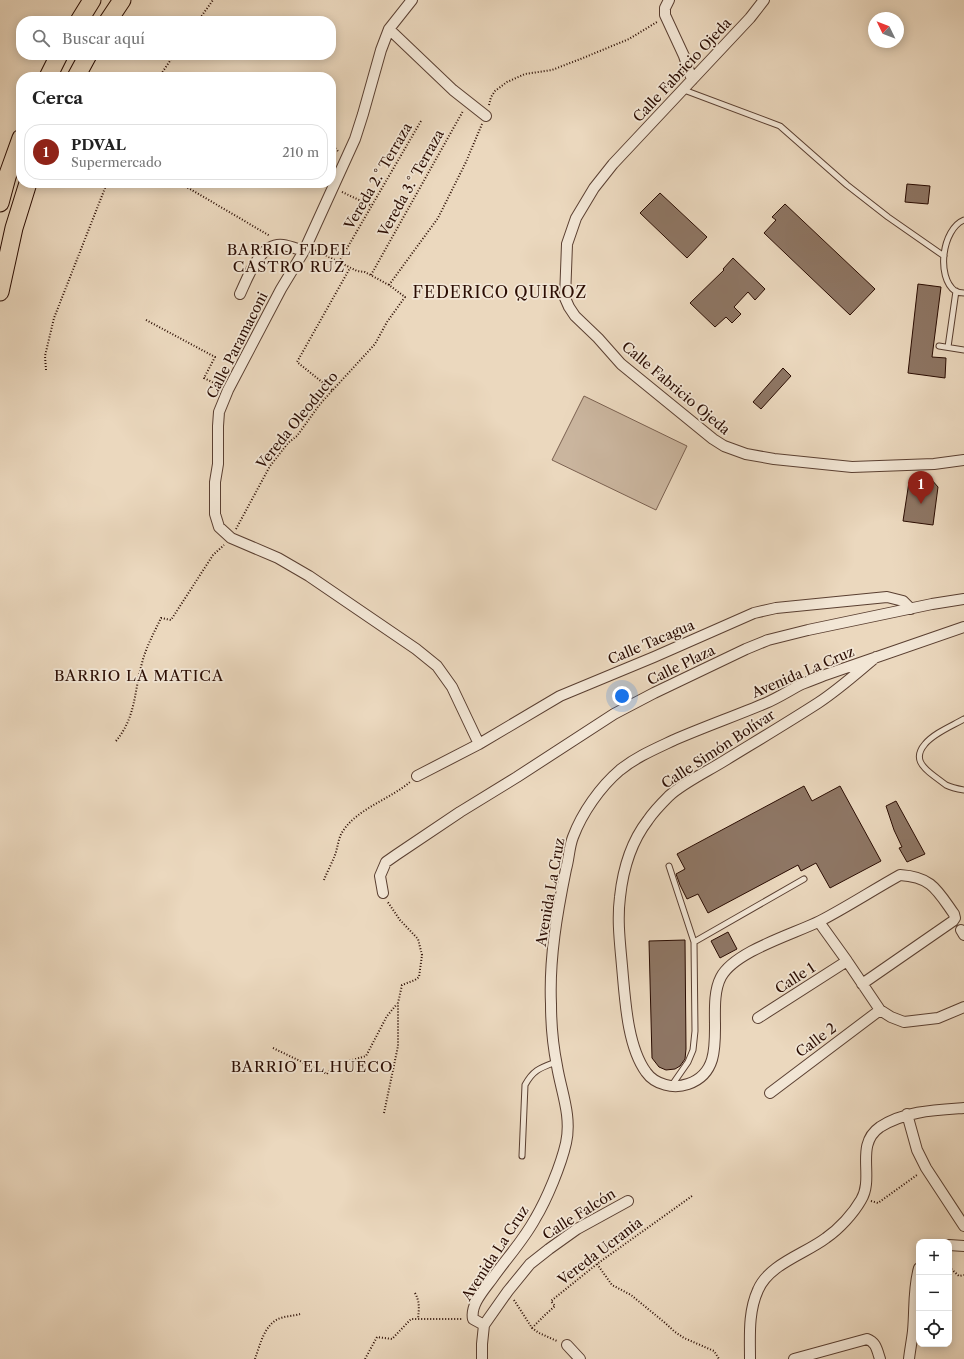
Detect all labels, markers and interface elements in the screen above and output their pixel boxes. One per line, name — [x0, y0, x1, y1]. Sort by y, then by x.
north arrow — [868, 12, 904, 48]
street label: Calle Fabricio Ojeda — [629, 14, 735, 126]
search box — [16, 16, 336, 60]
icon: search — [30, 27, 52, 49]
text: Buscar aquí — [62, 29, 145, 48]
text: Cerca — [32, 88, 83, 108]
street label: Vereda 2.° Terraza — [340, 119, 416, 233]
street label: Vereda 3.° Terraza — [374, 126, 448, 241]
text: PDVAL — [71, 135, 126, 154]
text: 1 — [43, 144, 49, 160]
text: 210 m — [282, 144, 319, 160]
text: Supermercado — [71, 154, 162, 170]
district label: BARRIO FIDEL CASTRO RUZ — [227, 240, 351, 276]
district label: FEDERICO QUIROZ — [413, 282, 587, 302]
street label: Calle Paramaconi — [202, 289, 272, 401]
street label: Calle Fabricio Ojeda — [618, 337, 734, 439]
street label: Vereda Oleoducto — [252, 368, 342, 473]
pin: 1 — [908, 471, 934, 504]
street label: Calle Tacagua — [605, 615, 698, 668]
street label: Calle Plaza — [644, 641, 719, 689]
street label: Avenida La Cruz — [748, 642, 857, 702]
district label: BARRIO LA MATICA — [54, 666, 224, 685]
your location — [612, 686, 632, 706]
street label: Calle Simón Bolívar — [658, 705, 778, 792]
street label: Avenida La Cruz — [531, 836, 568, 949]
street label: Calle 1 — [772, 958, 818, 998]
street label: Calle 2 — [792, 1019, 840, 1061]
district label: BARRIO EL HUECO — [231, 1057, 393, 1076]
street label: Calle Falcón — [539, 1184, 619, 1244]
street label: Avenida La Cruz — [457, 1202, 532, 1305]
street label: Vereda Ucrania — [553, 1213, 646, 1289]
map controls — [916, 1239, 952, 1347]
button: + — [916, 1239, 952, 1275]
button: − — [916, 1275, 952, 1311]
button: locate — [916, 1311, 952, 1347]

